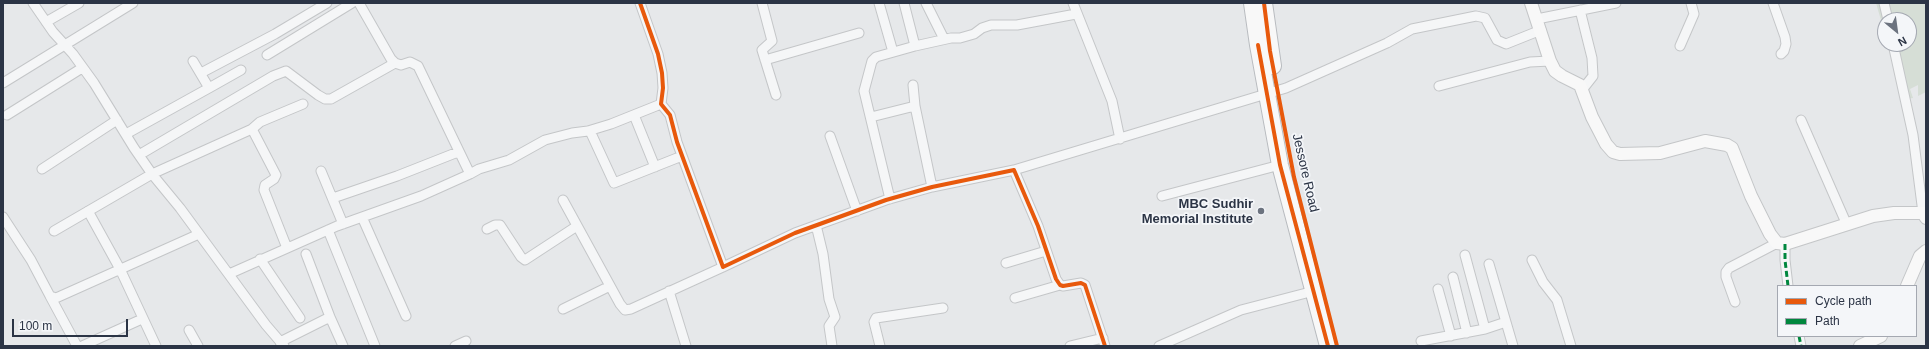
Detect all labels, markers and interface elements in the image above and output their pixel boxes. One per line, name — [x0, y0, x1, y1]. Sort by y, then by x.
north arrow — [1877, 12, 1917, 52]
text: N — [1896, 34, 1909, 49]
street label: Jessore Road — [1288, 132, 1322, 214]
place label: MBC Sudhir Memorial Institute — [1142, 196, 1253, 227]
marker: MBC Sudhir Memorial Institute — [1256, 206, 1266, 216]
legend — [1777, 285, 1917, 337]
text: Cycle path — [1815, 294, 1872, 308]
scale bar — [14, 311, 130, 337]
text: Path — [1815, 314, 1840, 328]
text: 100 m — [19, 319, 52, 333]

